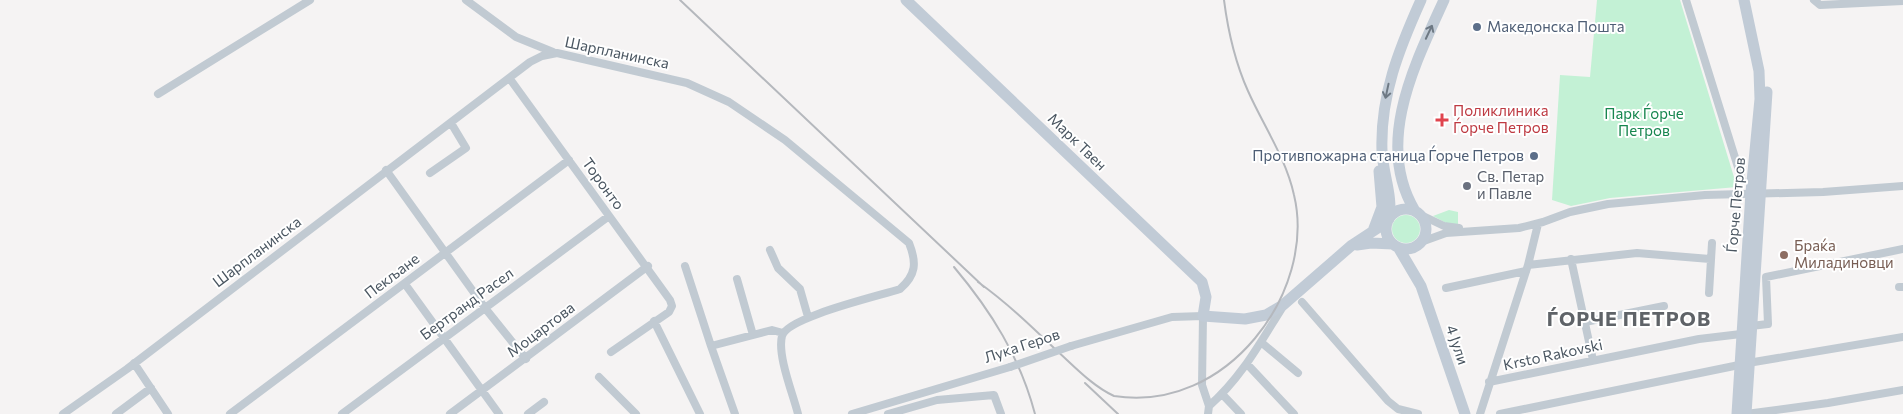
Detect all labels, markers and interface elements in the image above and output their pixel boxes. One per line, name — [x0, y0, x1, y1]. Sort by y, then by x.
place label: Македонска Пошта — [1487, 17, 1624, 35]
marker: Македонска Пошта — [1471, 21, 1483, 33]
one-way arrow — [1425, 25, 1435, 40]
street label: Шарпланинска — [563, 32, 671, 72]
one-way arrow — [1381, 83, 1391, 99]
place label: Поликлиника Ѓорче Петров — [1453, 101, 1549, 136]
park label: Парк Ѓорче Петров — [1604, 103, 1684, 139]
street label: Марк Твен — [1045, 109, 1111, 174]
marker: Поликлиника Ѓорче Петров — [1435, 113, 1449, 127]
place label: Противпожарна станица Ѓорче Петров — [1252, 145, 1524, 164]
marker: Противпожарна станица Ѓорче Петров — [1528, 150, 1540, 162]
street label: Торонто — [579, 154, 629, 213]
street label: Ѓорче Петров — [1721, 156, 1748, 253]
place label: Св. Петар и Павле — [1477, 167, 1544, 202]
marker: Св. Петар и Павле — [1461, 180, 1473, 192]
street label: Шарпланинска — [209, 212, 304, 290]
place label: Браќа Миладиновци — [1794, 236, 1894, 271]
street label: Пекљане — [360, 249, 422, 302]
marker: Браќа Миладиновци — [1778, 249, 1790, 261]
street label: Бертранд Расел — [416, 263, 517, 343]
street label: Моцартова — [503, 298, 578, 360]
district label: ЃОРЧЕ ПЕТРОВ — [1547, 306, 1711, 330]
street label: 4 Јули — [1443, 322, 1473, 367]
street label: Лука Геров — [982, 324, 1062, 366]
street label: Krsto Rakovski — [1501, 335, 1604, 373]

